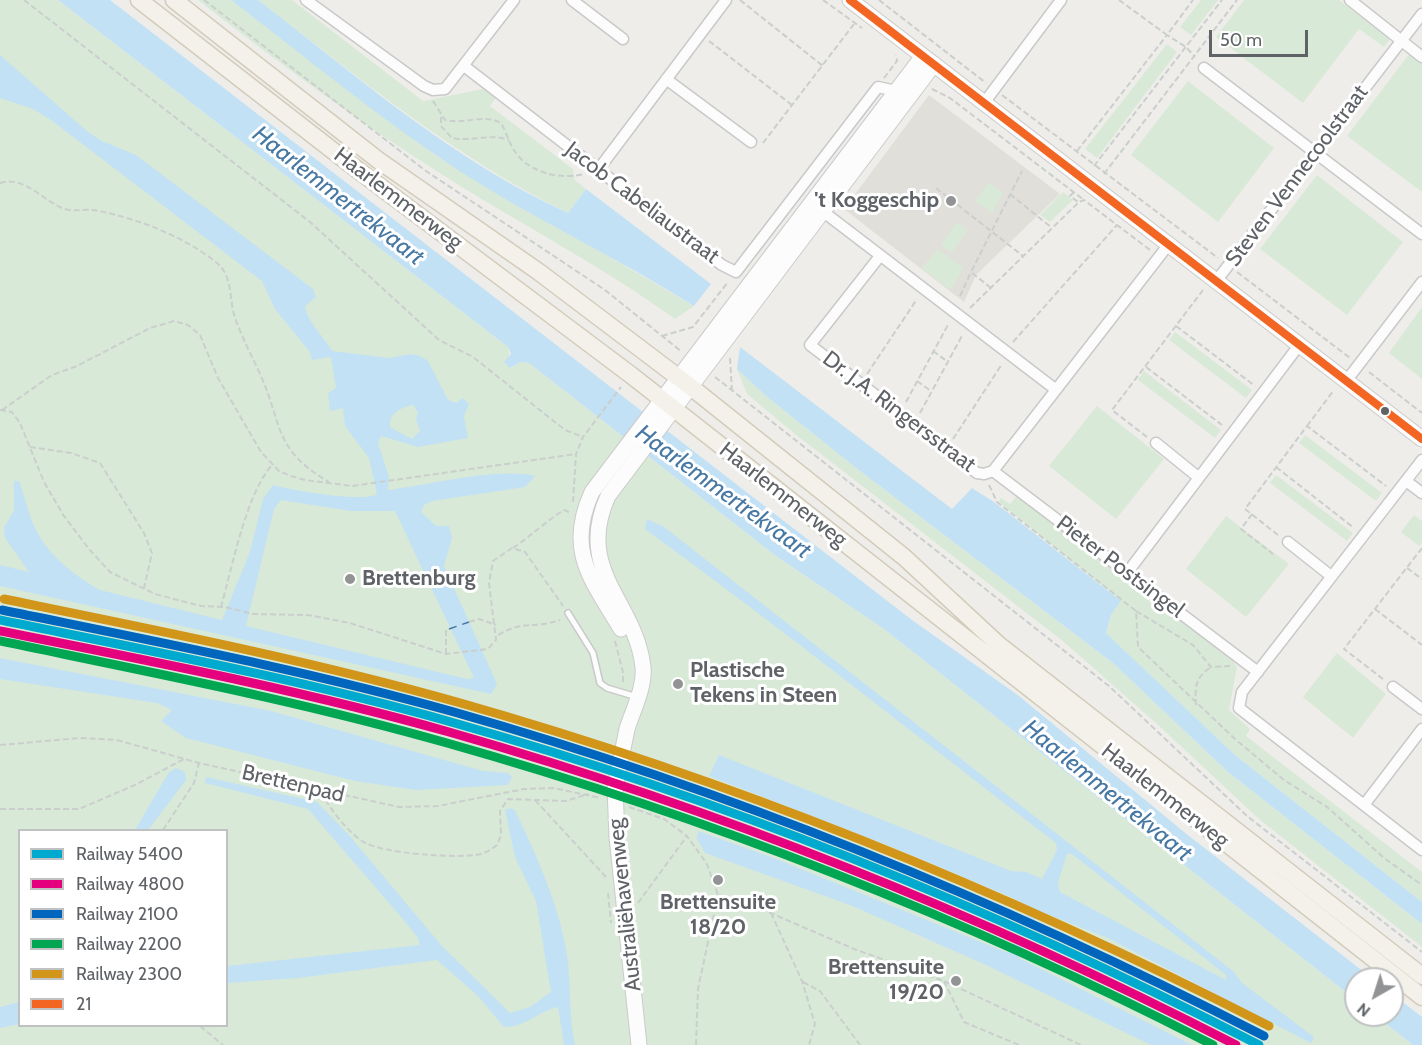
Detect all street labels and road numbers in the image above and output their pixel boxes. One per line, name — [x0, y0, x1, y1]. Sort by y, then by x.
street label: Steven Vennecoolstraat — [1220, 80, 1374, 272]
street label: Jacob Cabeliaustraat — [560, 136, 724, 270]
street label: Haarlemmerweg — [328, 142, 468, 256]
street label: Dr. J.A. Ringersstraat — [817, 346, 981, 478]
street label: Haarlemmerweg — [714, 437, 852, 553]
street label: Pieter Postsingel — [1051, 510, 1189, 624]
street label: Haarlemmerweg — [1096, 738, 1234, 854]
street label: Brettenpad — [239, 759, 347, 809]
street label: Australiëhavenweg — [603, 817, 647, 993]

